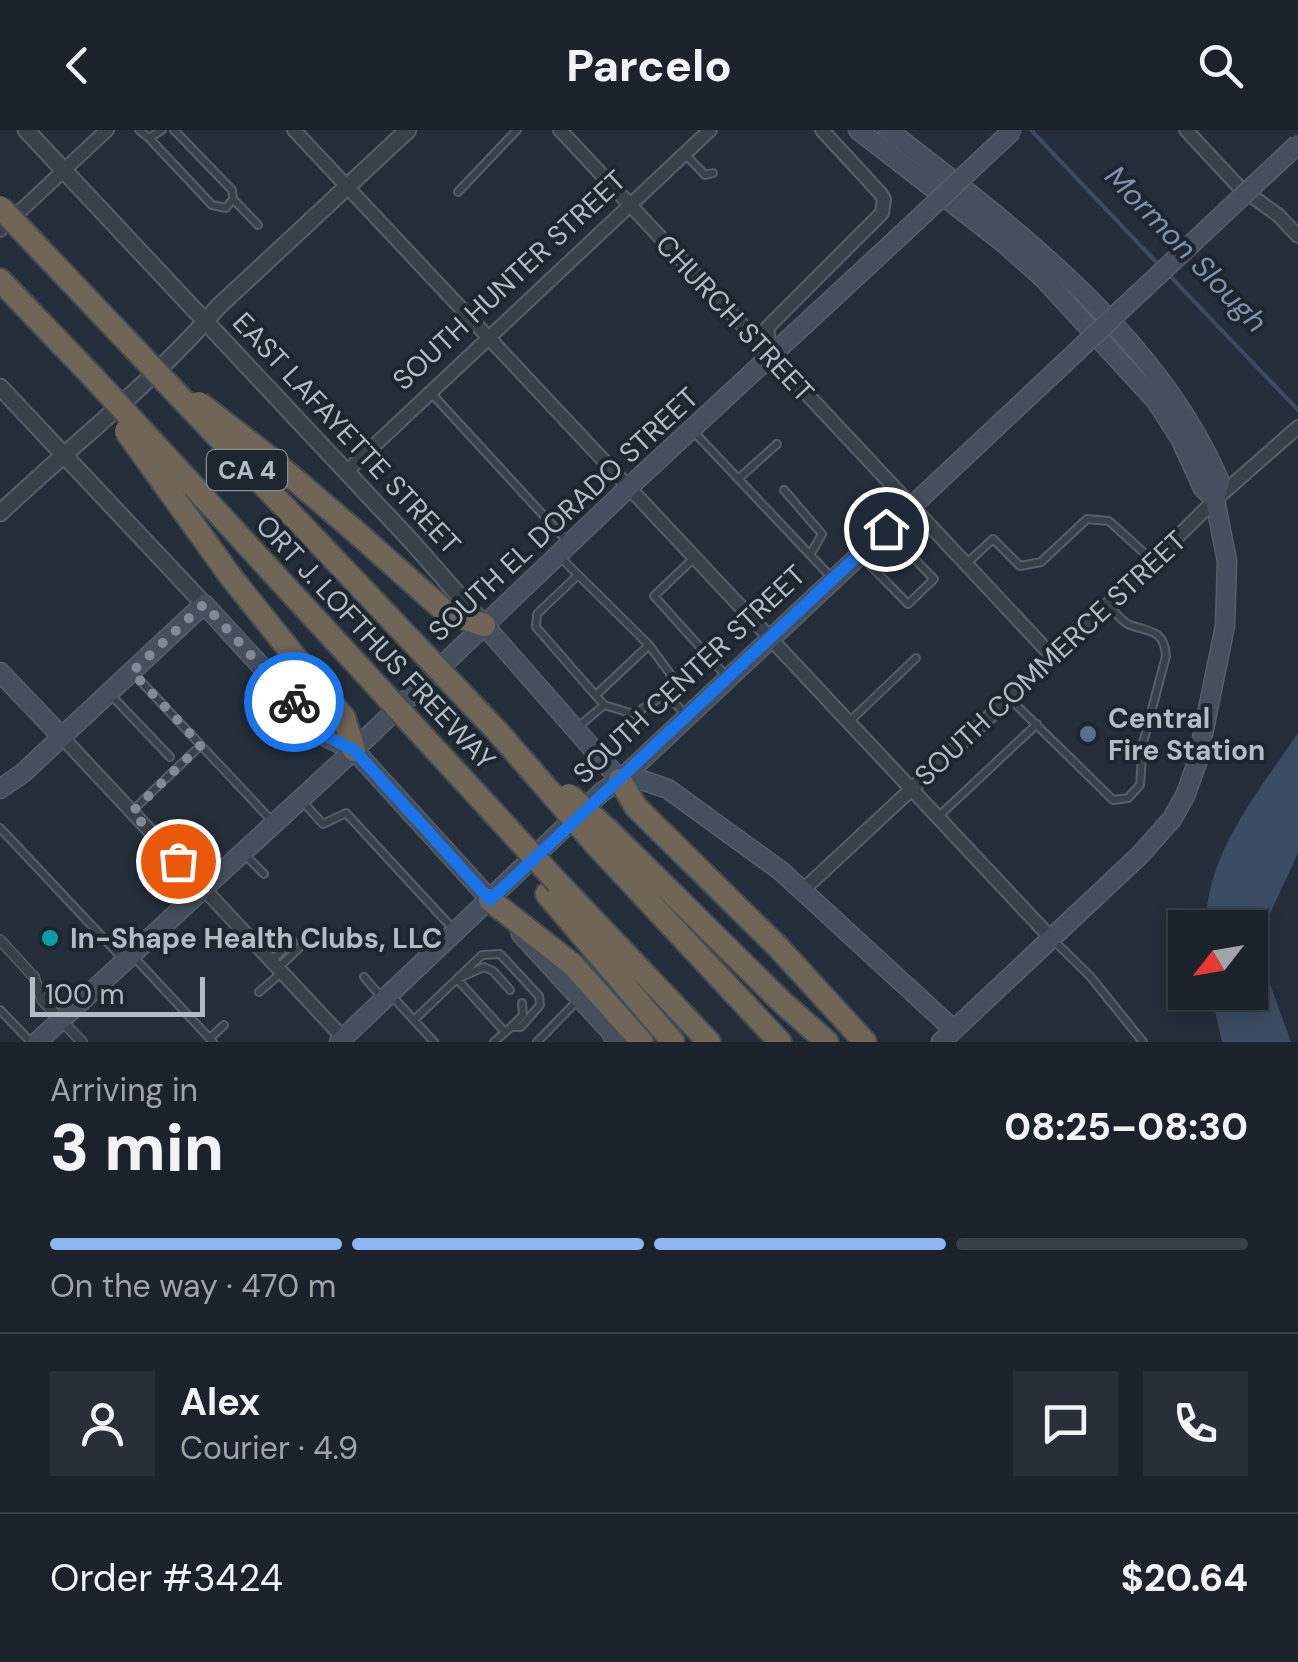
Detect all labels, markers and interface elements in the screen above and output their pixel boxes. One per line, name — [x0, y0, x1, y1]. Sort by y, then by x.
text: Parcelo — [566, 36, 732, 95]
icon: back — [50, 38, 105, 93]
icon: search — [1193, 38, 1248, 93]
water label: Mormon Slough — [1097, 157, 1276, 340]
street label: SOUTH HUNTER STREET — [385, 162, 634, 398]
street label: CHURCH STREET — [647, 227, 822, 410]
street label: EAST LAFAYETTE STREET — [225, 304, 469, 562]
street label: SOUTH EL DORADO STREET — [420, 379, 706, 649]
road number: CA 4 — [207, 450, 287, 490]
pin — [844, 487, 929, 572]
icon: home — [859, 502, 914, 557]
street label: ORT J. LOFTHUS FREEWAY — [248, 507, 504, 778]
street label: SOUTH COMMERCE STREET — [907, 523, 1194, 794]
street label: SOUTH CENTER STREET — [565, 557, 813, 792]
courier — [244, 652, 344, 752]
icon: bike — [267, 675, 322, 730]
place label: Central Fire Station — [1108, 700, 1265, 769]
marker: Central Fire Station — [1077, 723, 1099, 745]
pin — [136, 819, 221, 904]
icon: bag — [151, 834, 206, 889]
north arrow — [1168, 910, 1268, 1010]
map controls — [1168, 910, 1268, 1010]
place label: In-Shape Health Clubs, LLC — [70, 920, 442, 957]
marker: In-Shape Health Clubs, LLC — [39, 927, 61, 949]
scale bar — [30, 972, 205, 1016]
text: 100 m — [45, 976, 124, 1013]
text: Arriving in — [50, 1069, 198, 1111]
text: 08:25–08:30 — [1004, 1102, 1248, 1152]
text: 3 min — [50, 1106, 224, 1190]
text: On the way · 470 m — [50, 1265, 336, 1307]
button: person — [50, 1371, 155, 1476]
button: chat — [1013, 1371, 1118, 1476]
button: phone — [1143, 1371, 1248, 1476]
text: Alex — [180, 1377, 260, 1427]
text: Courier · 4.9 — [180, 1427, 358, 1469]
text: Order #3424 — [50, 1553, 283, 1603]
text: $20.64 — [1121, 1553, 1248, 1603]

